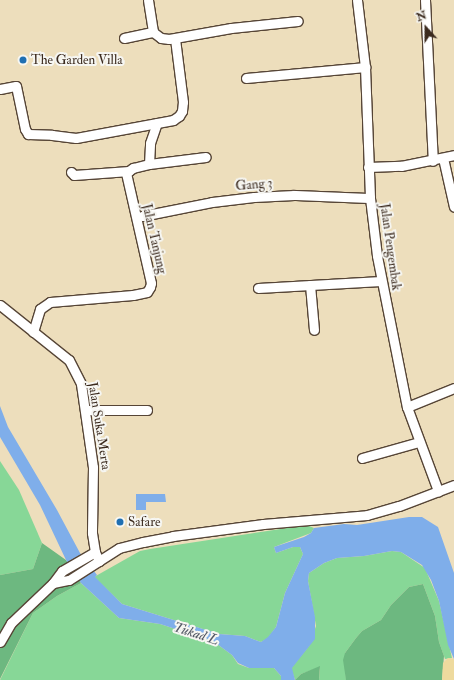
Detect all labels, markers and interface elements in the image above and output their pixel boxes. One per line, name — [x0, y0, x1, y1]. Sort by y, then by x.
north arrow — [406, 8, 446, 48]
text: N — [415, 8, 428, 24]
place label: The Garden Villa — [31, 52, 123, 68]
marker: The Garden Villa — [18, 55, 28, 65]
street label: Gang 3 — [235, 176, 273, 194]
street label: Jalan Tanjung — [138, 202, 170, 276]
street label: Jalan Pengembak — [376, 203, 404, 291]
street label: Jalan Suka Merta — [84, 381, 114, 471]
place label: Safare — [128, 514, 160, 530]
marker: Safare — [115, 517, 125, 527]
water label: Tukad L — [171, 619, 221, 649]

